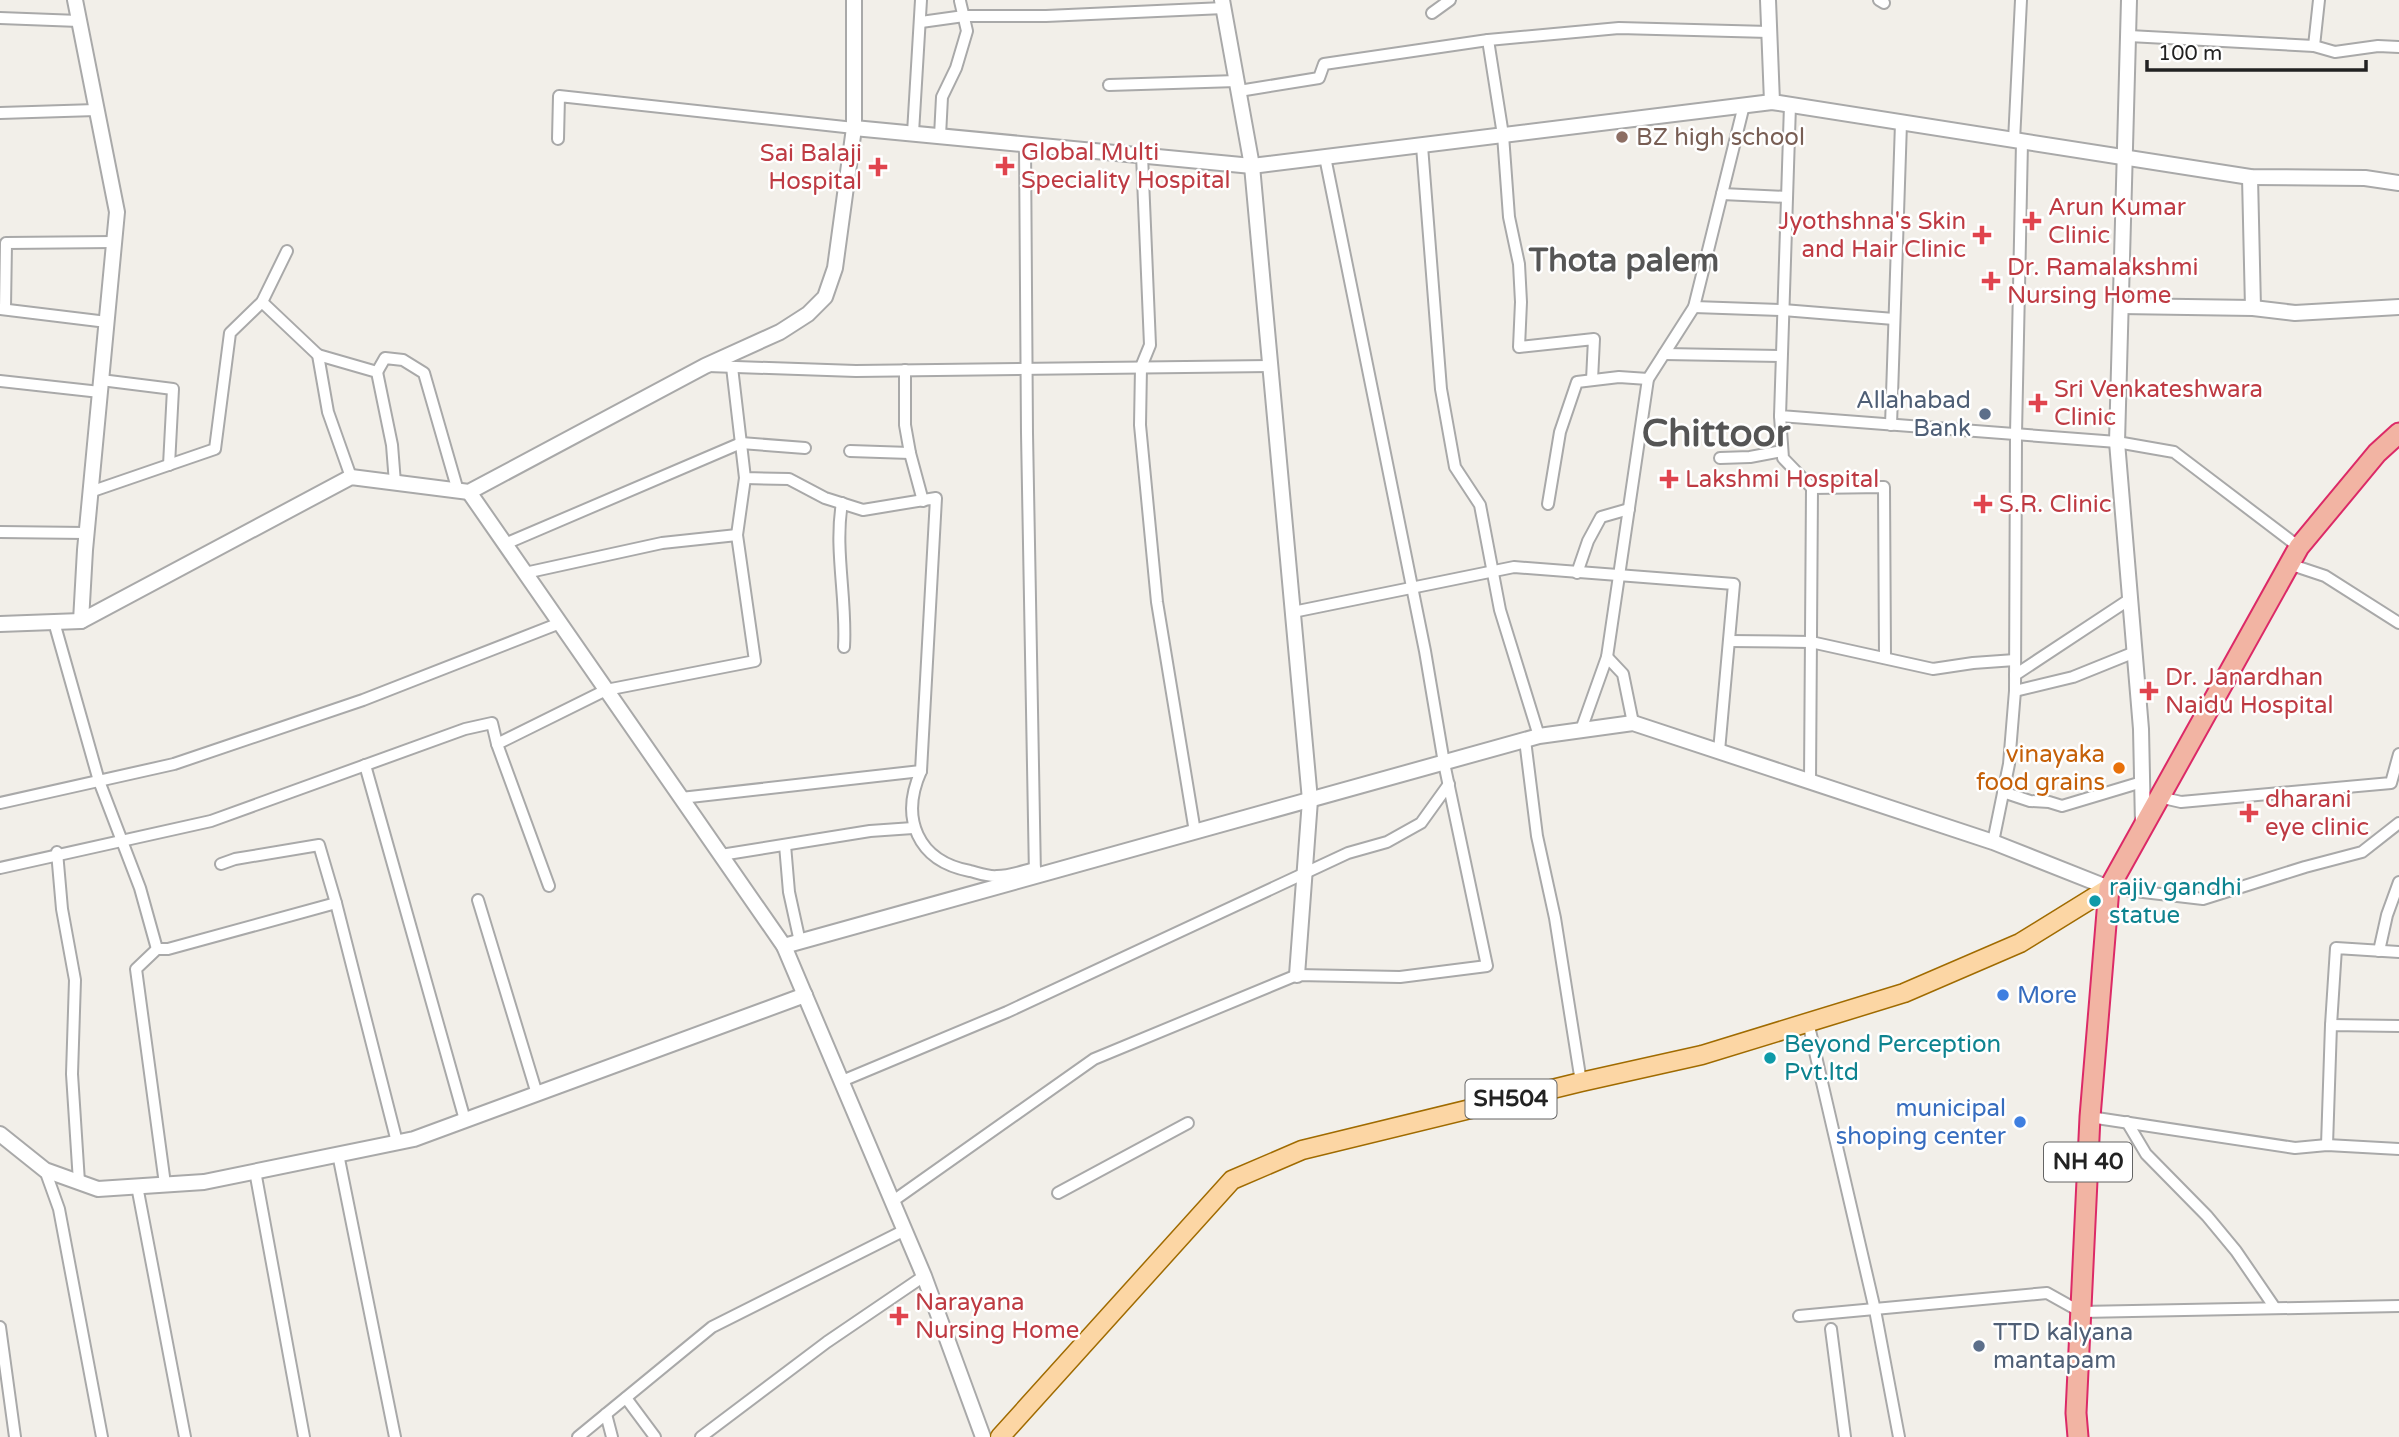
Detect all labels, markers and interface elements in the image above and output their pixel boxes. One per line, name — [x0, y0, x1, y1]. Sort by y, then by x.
scale bar — [2147, 28, 2366, 72]
text: 100 m — [2158, 41, 2222, 66]
place label: BZ high school — [1636, 123, 1805, 152]
marker: BZ high school — [1614, 129, 1630, 145]
place label: Global Multi Speciality Hospital — [1021, 138, 1230, 195]
place label: Sai Balaji Hospital — [760, 139, 862, 196]
marker: Global Multi Speciality Hospital — [995, 156, 1015, 176]
marker: Sai Balaji Hospital — [868, 157, 888, 177]
place label: Arun Kumar Clinic — [2048, 193, 2187, 250]
place label: Jyothshna's Skin and Hair Clinic — [1778, 207, 1966, 264]
marker: Arun Kumar Clinic — [2022, 211, 2042, 231]
marker: Jyothshna's Skin and Hair Clinic — [1972, 225, 1992, 245]
district label: Thota palem — [1528, 242, 1719, 280]
place label: Dr. Ramalakshmi Nursing Home — [2007, 253, 2198, 310]
marker: Dr. Ramalakshmi Nursing Home — [1981, 271, 2001, 291]
place label: Sri Venkateshwara Clinic — [2054, 375, 2263, 432]
place label: Allahabad Bank — [1856, 386, 1971, 443]
marker: Sri Venkateshwara Clinic — [2028, 393, 2048, 413]
marker: Allahabad Bank — [1977, 406, 1993, 422]
district label: Chittoor — [1642, 411, 1791, 457]
place label: Lakshmi Hospital — [1685, 465, 1879, 494]
marker: Lakshmi Hospital — [1659, 469, 1679, 489]
place label: S.R. Clinic — [1999, 490, 2112, 519]
marker: S.R. Clinic — [1973, 494, 1993, 514]
place label: Dr. Janardhan Naidu Hospital — [2165, 663, 2333, 720]
marker: Dr. Janardhan Naidu Hospital — [2139, 681, 2159, 701]
place label: vinayaka food grains — [1976, 740, 2105, 797]
marker: vinayaka food grains — [2111, 760, 2127, 776]
place label: dharani eye clinic — [2265, 785, 2369, 842]
marker: dharani eye clinic — [2239, 803, 2259, 823]
place label: rajiv gandhi statue — [2109, 873, 2242, 930]
marker: rajiv gandhi statue — [2087, 893, 2103, 909]
place label: More — [2017, 981, 2077, 1010]
marker: More — [1995, 987, 2011, 1003]
place label: Beyond Perception Pvt.ltd — [1784, 1030, 2001, 1087]
marker: Beyond Perception Pvt.ltd — [1762, 1050, 1778, 1066]
road number: SH504 — [1466, 1080, 1556, 1118]
place label: municipal shoping center — [1836, 1094, 2007, 1151]
marker: municipal shoping center — [2012, 1114, 2028, 1130]
road number: NH 40 — [2044, 1142, 2132, 1182]
place label: Narayana Nursing Home — [915, 1288, 1079, 1345]
marker: Narayana Nursing Home — [889, 1306, 909, 1326]
place label: TTD kalyana mantapam — [1993, 1318, 2133, 1375]
marker: TTD kalyana mantapam — [1971, 1338, 1987, 1354]

